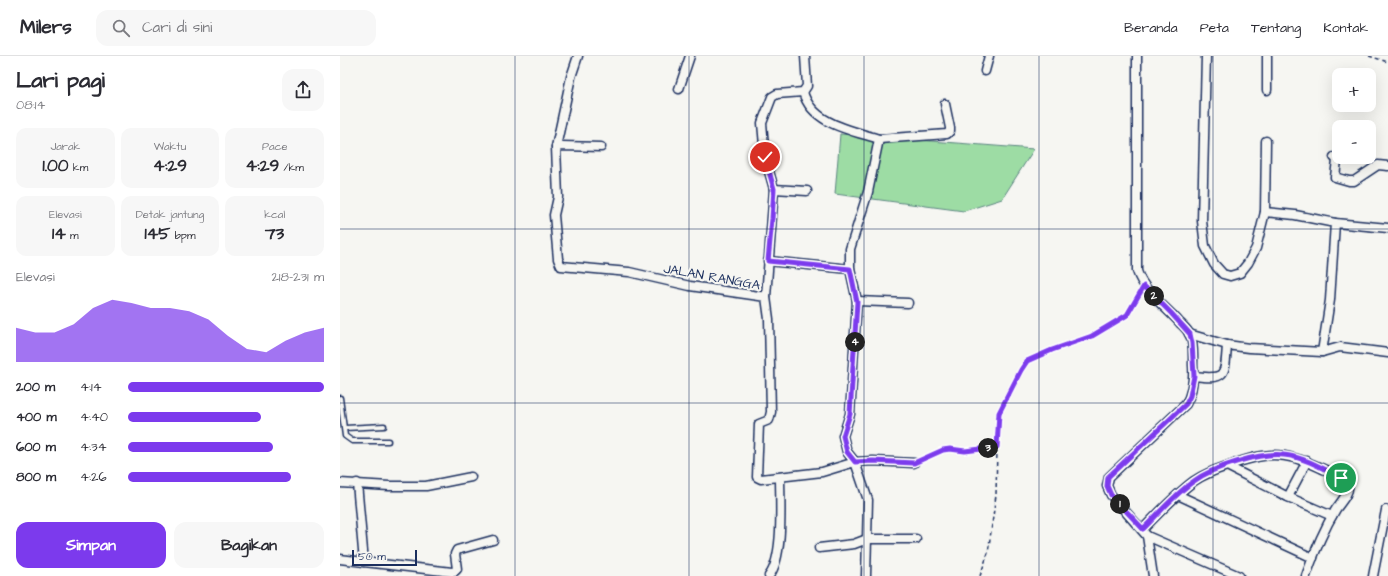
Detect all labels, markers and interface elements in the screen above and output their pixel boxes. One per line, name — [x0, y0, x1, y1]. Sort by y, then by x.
search box — [96, 10, 376, 46]
text: Milers — [20, 14, 72, 41]
icon: search — [110, 17, 132, 39]
text: Cari di sini — [142, 17, 212, 38]
text: Beranda — [1124, 18, 1178, 38]
text: Peta — [1200, 18, 1229, 38]
text: Tentang — [1251, 18, 1301, 38]
text: Kontak — [1323, 18, 1368, 38]
text: Lari pagi — [16, 65, 105, 96]
map controls — [1332, 68, 1376, 164]
button: + — [1332, 68, 1376, 112]
button: share — [282, 69, 324, 111]
text: 08:14 — [16, 96, 45, 114]
button: − — [1332, 120, 1376, 164]
text: Jarak — [50, 139, 80, 154]
text: Waktu — [154, 139, 186, 154]
text: Pace — [262, 139, 287, 154]
pin — [748, 140, 782, 174]
icon: check — [754, 146, 776, 168]
text: 1.00 — [42, 154, 68, 178]
text: 4:29 — [153, 154, 187, 178]
text: 4:29 — [245, 154, 279, 178]
text: km — [68, 160, 88, 175]
text: /km — [279, 160, 304, 175]
text: Elevasi — [49, 207, 82, 222]
text: Detak jantung — [136, 207, 204, 222]
text: kcal — [264, 207, 285, 222]
text: 14 — [52, 222, 66, 246]
text: 145 — [144, 222, 170, 246]
text: 73 — [265, 222, 284, 246]
text: m — [66, 228, 79, 243]
text: bpm — [170, 228, 196, 243]
street label: JALAN RANGGA — [662, 260, 762, 294]
text: Elevasi — [16, 268, 55, 286]
text: 218–231 m — [271, 268, 324, 286]
pin: 2 — [1144, 286, 1164, 306]
text: 2 — [1151, 288, 1157, 303]
pin: 4 — [845, 332, 865, 352]
text: 4 — [851, 334, 859, 349]
text: 200 m — [16, 378, 55, 396]
text: 4:14 — [80, 378, 102, 396]
text: 400 m — [16, 408, 57, 426]
text: 4:40 — [80, 408, 108, 426]
text: 600 m — [16, 438, 56, 456]
text: 4:34 — [80, 438, 106, 456]
pin: 3 — [978, 438, 998, 458]
text: 3 — [985, 440, 991, 455]
pin — [1324, 461, 1358, 495]
icon: arrive — [1330, 467, 1352, 489]
text: 800 m — [16, 468, 56, 486]
text: 4:26 — [80, 468, 107, 486]
pin: 1 — [1110, 494, 1130, 514]
text: 1 — [1119, 496, 1121, 511]
button: Simpan — [16, 522, 166, 568]
button: Bagikan — [174, 522, 324, 568]
scale bar — [352, 548, 417, 567]
text: 50 m — [358, 549, 386, 564]

